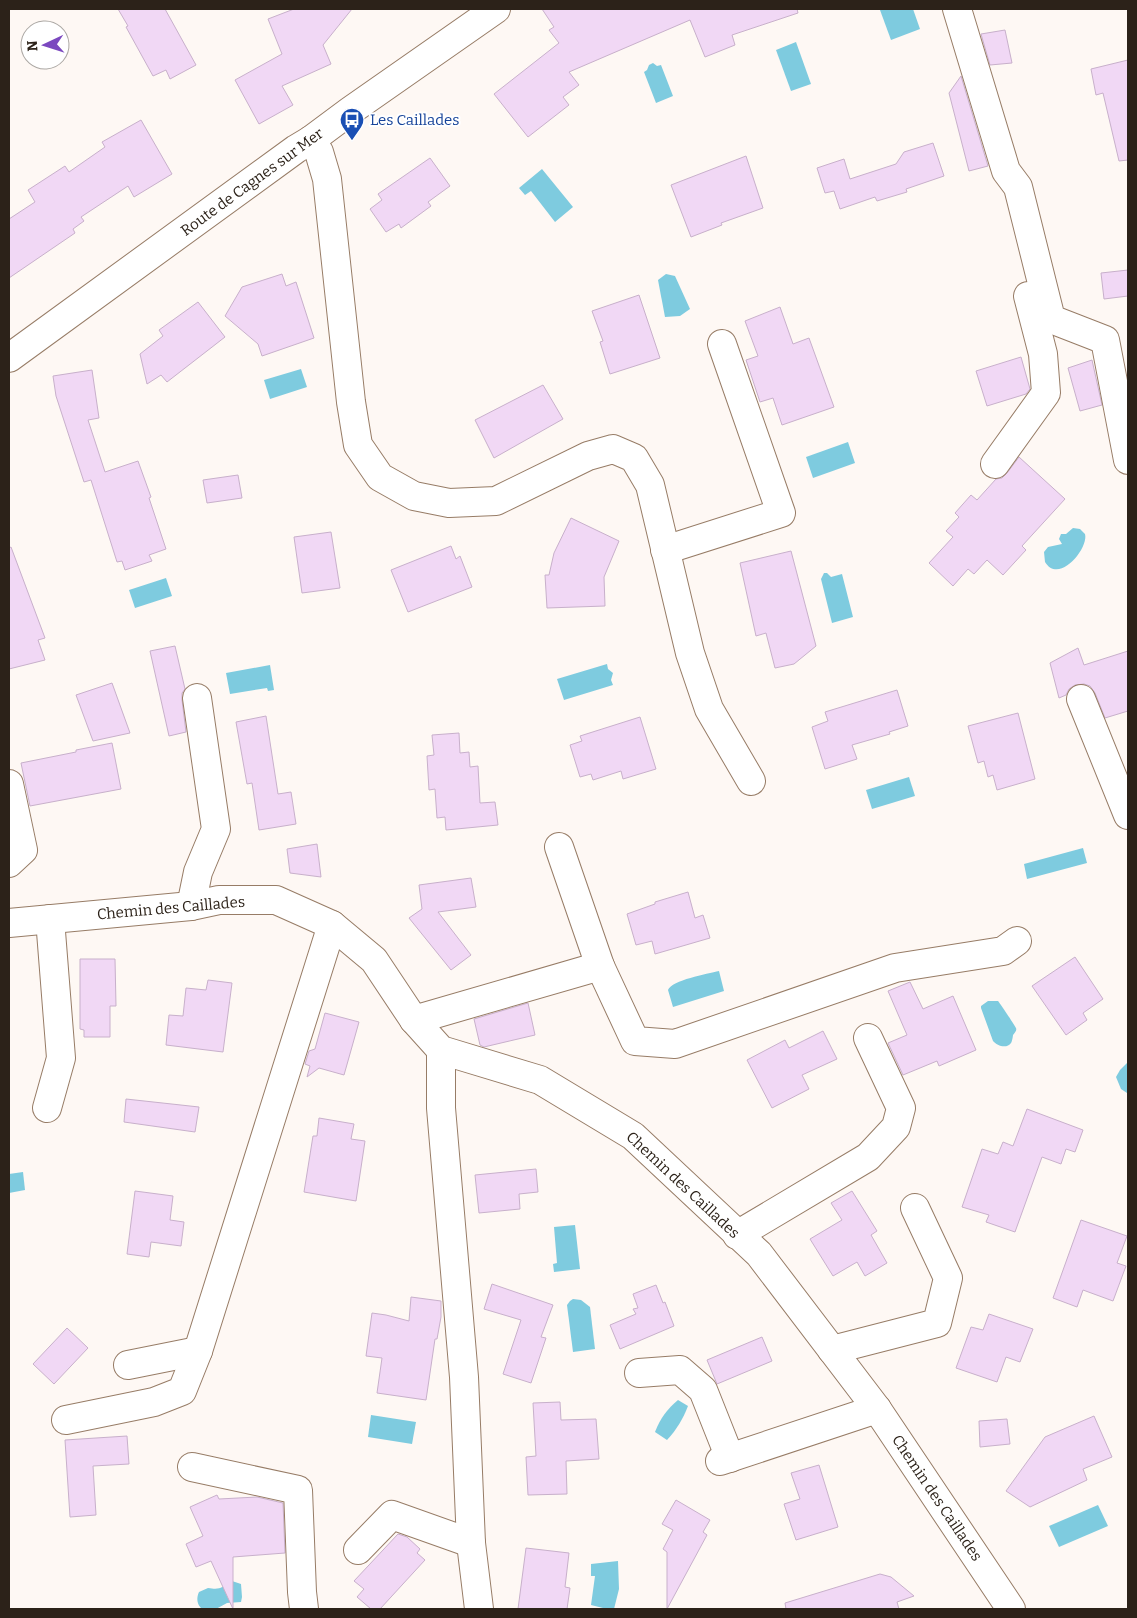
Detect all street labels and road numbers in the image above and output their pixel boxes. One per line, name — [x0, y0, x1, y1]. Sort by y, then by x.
street label: Route de Cagnes sur Mer — [177, 124, 327, 240]
street label: Chemin des Caillades — [96, 893, 246, 923]
street label: Chemin des Caillades — [623, 1128, 743, 1242]
street label: Chemin des Caillades — [888, 1432, 986, 1564]

